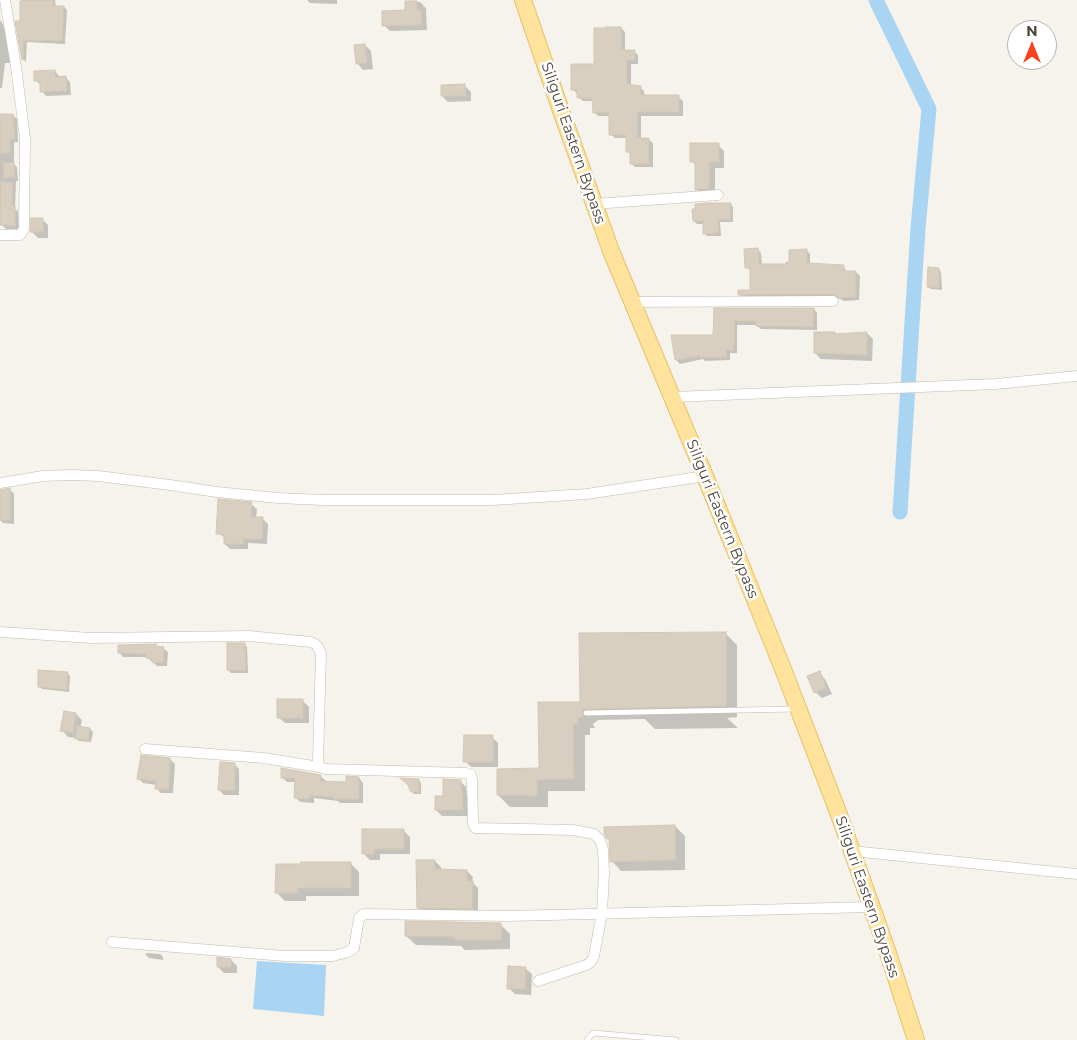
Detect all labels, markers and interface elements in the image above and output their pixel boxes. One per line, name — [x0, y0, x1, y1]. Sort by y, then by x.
north arrow — [1007, 20, 1057, 70]
text: N — [1026, 22, 1038, 40]
street label: Siliguri Eastern Bypass — [537, 60, 609, 226]
street label: Siliguri Eastern Bypass — [682, 437, 762, 601]
street label: Siliguri Eastern Bypass — [831, 814, 903, 980]

